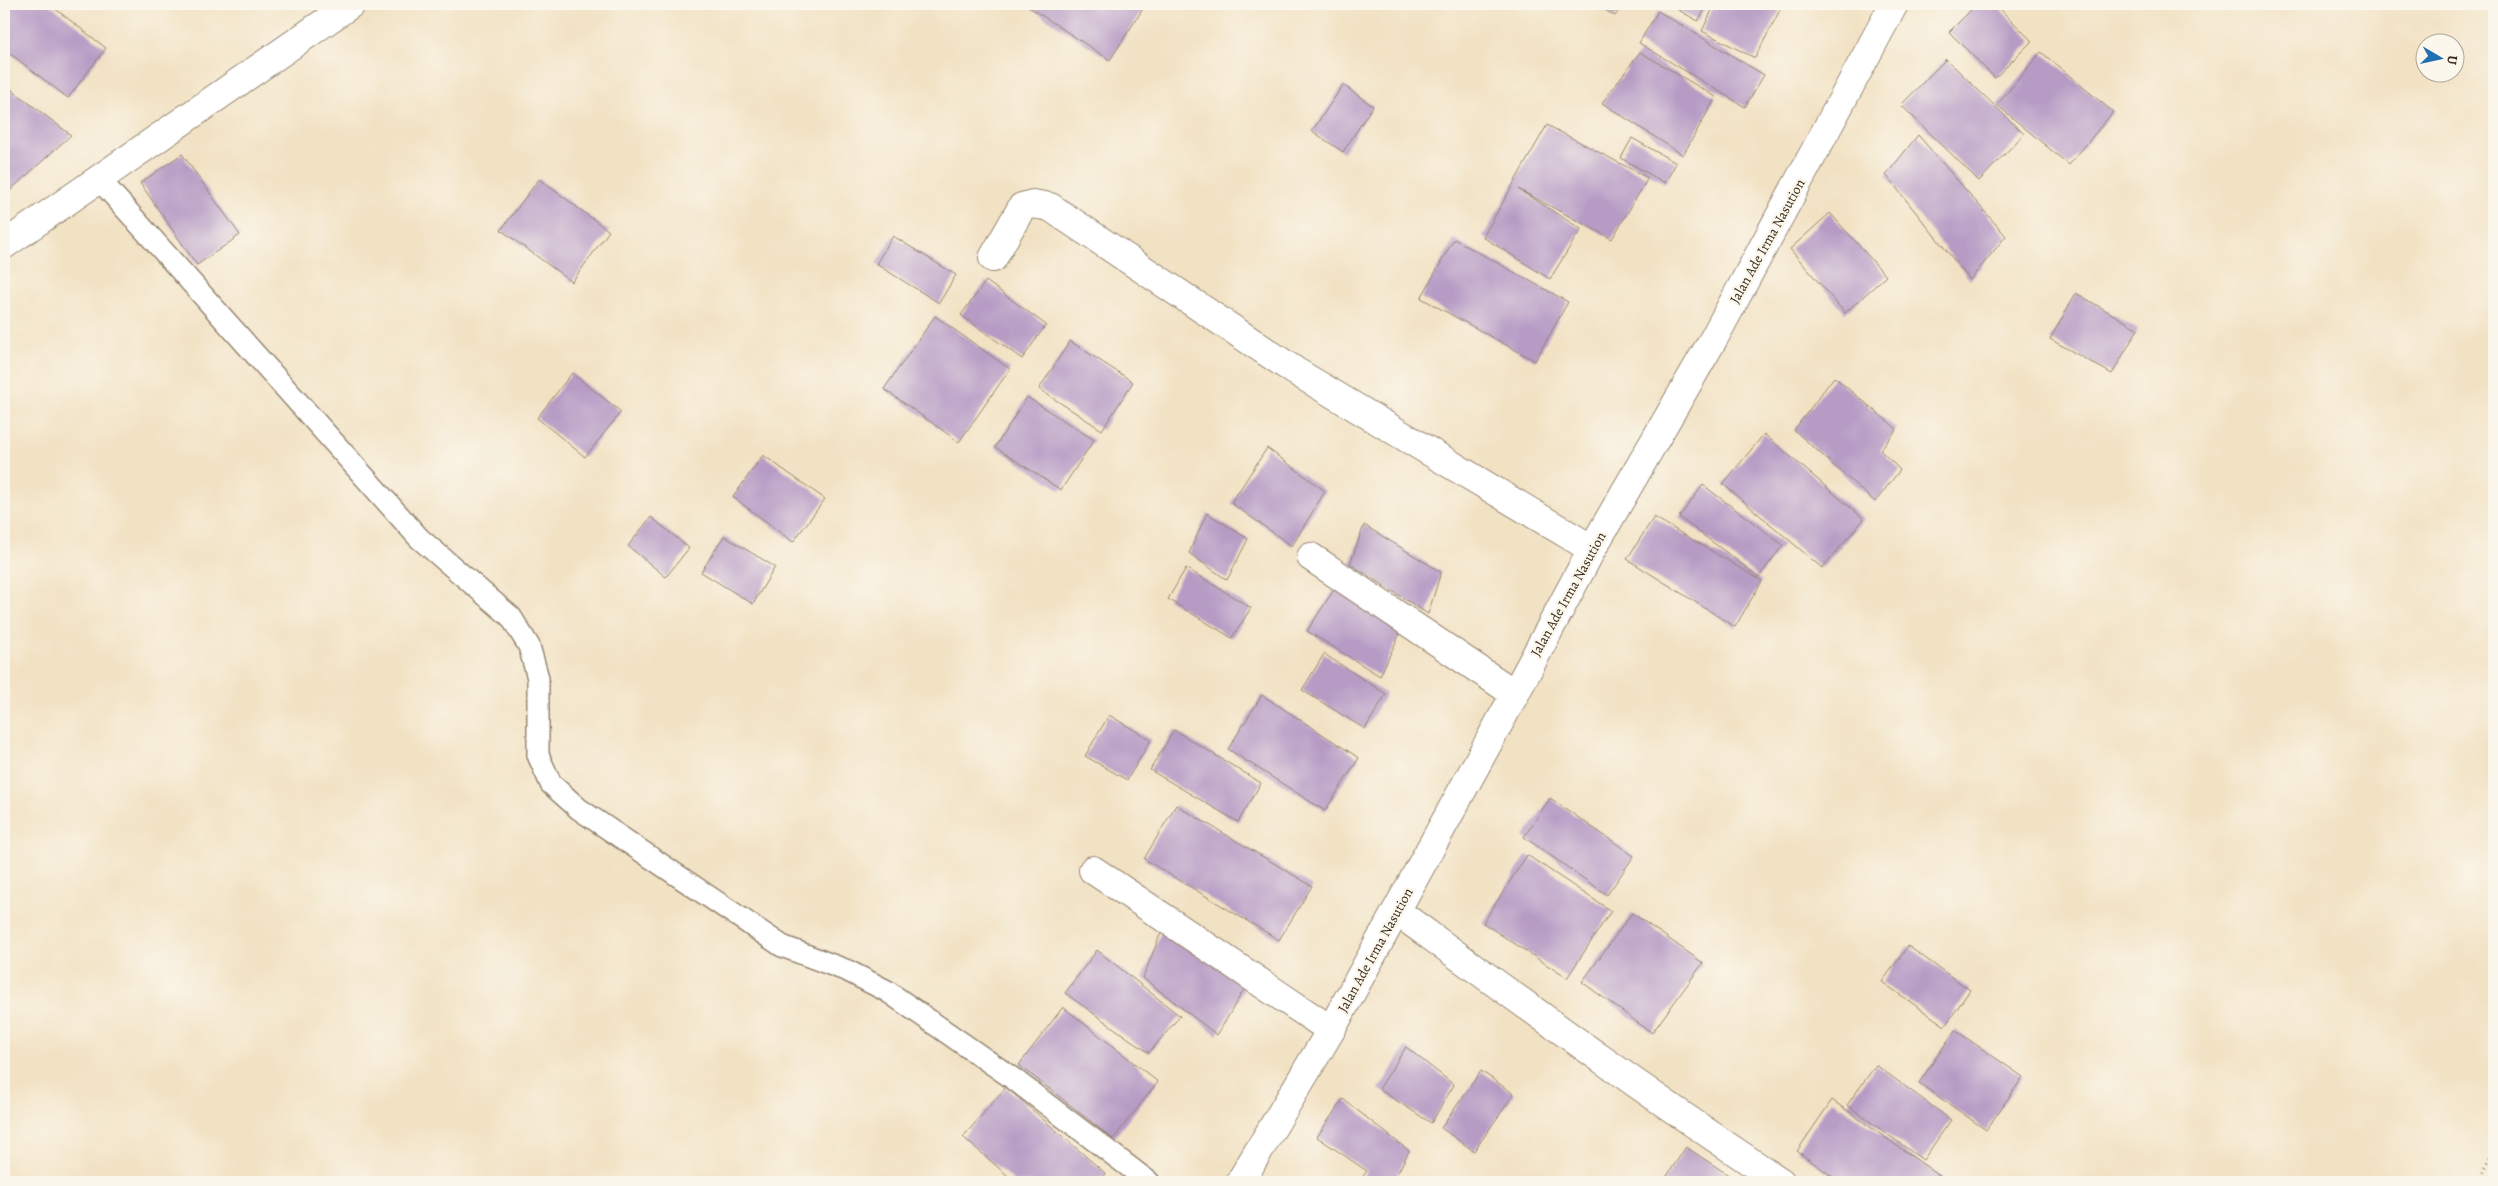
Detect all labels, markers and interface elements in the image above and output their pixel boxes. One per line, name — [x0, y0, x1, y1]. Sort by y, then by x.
north arrow — [2416, 32, 2466, 82]
text: U — [2442, 54, 2462, 66]
street label: Jalan Ade Irma Nasution — [1725, 175, 1810, 307]
street label: Jalan Ade Irma Nasution — [1526, 528, 1611, 660]
street label: Jalan Ade Irma Nasution — [1333, 884, 1418, 1016]

